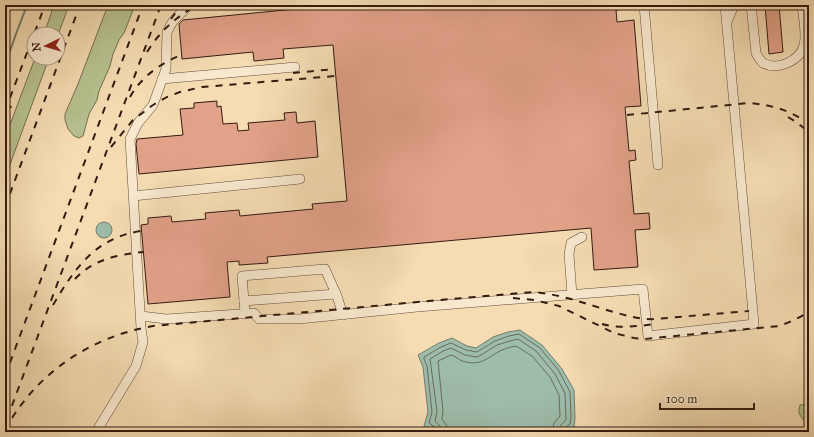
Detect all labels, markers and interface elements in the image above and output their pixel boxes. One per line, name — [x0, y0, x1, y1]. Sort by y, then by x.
north arrow — [26, 26, 66, 66]
text: N — [30, 41, 43, 52]
scale bar — [660, 385, 754, 411]
text: 100 m — [666, 392, 697, 406]

